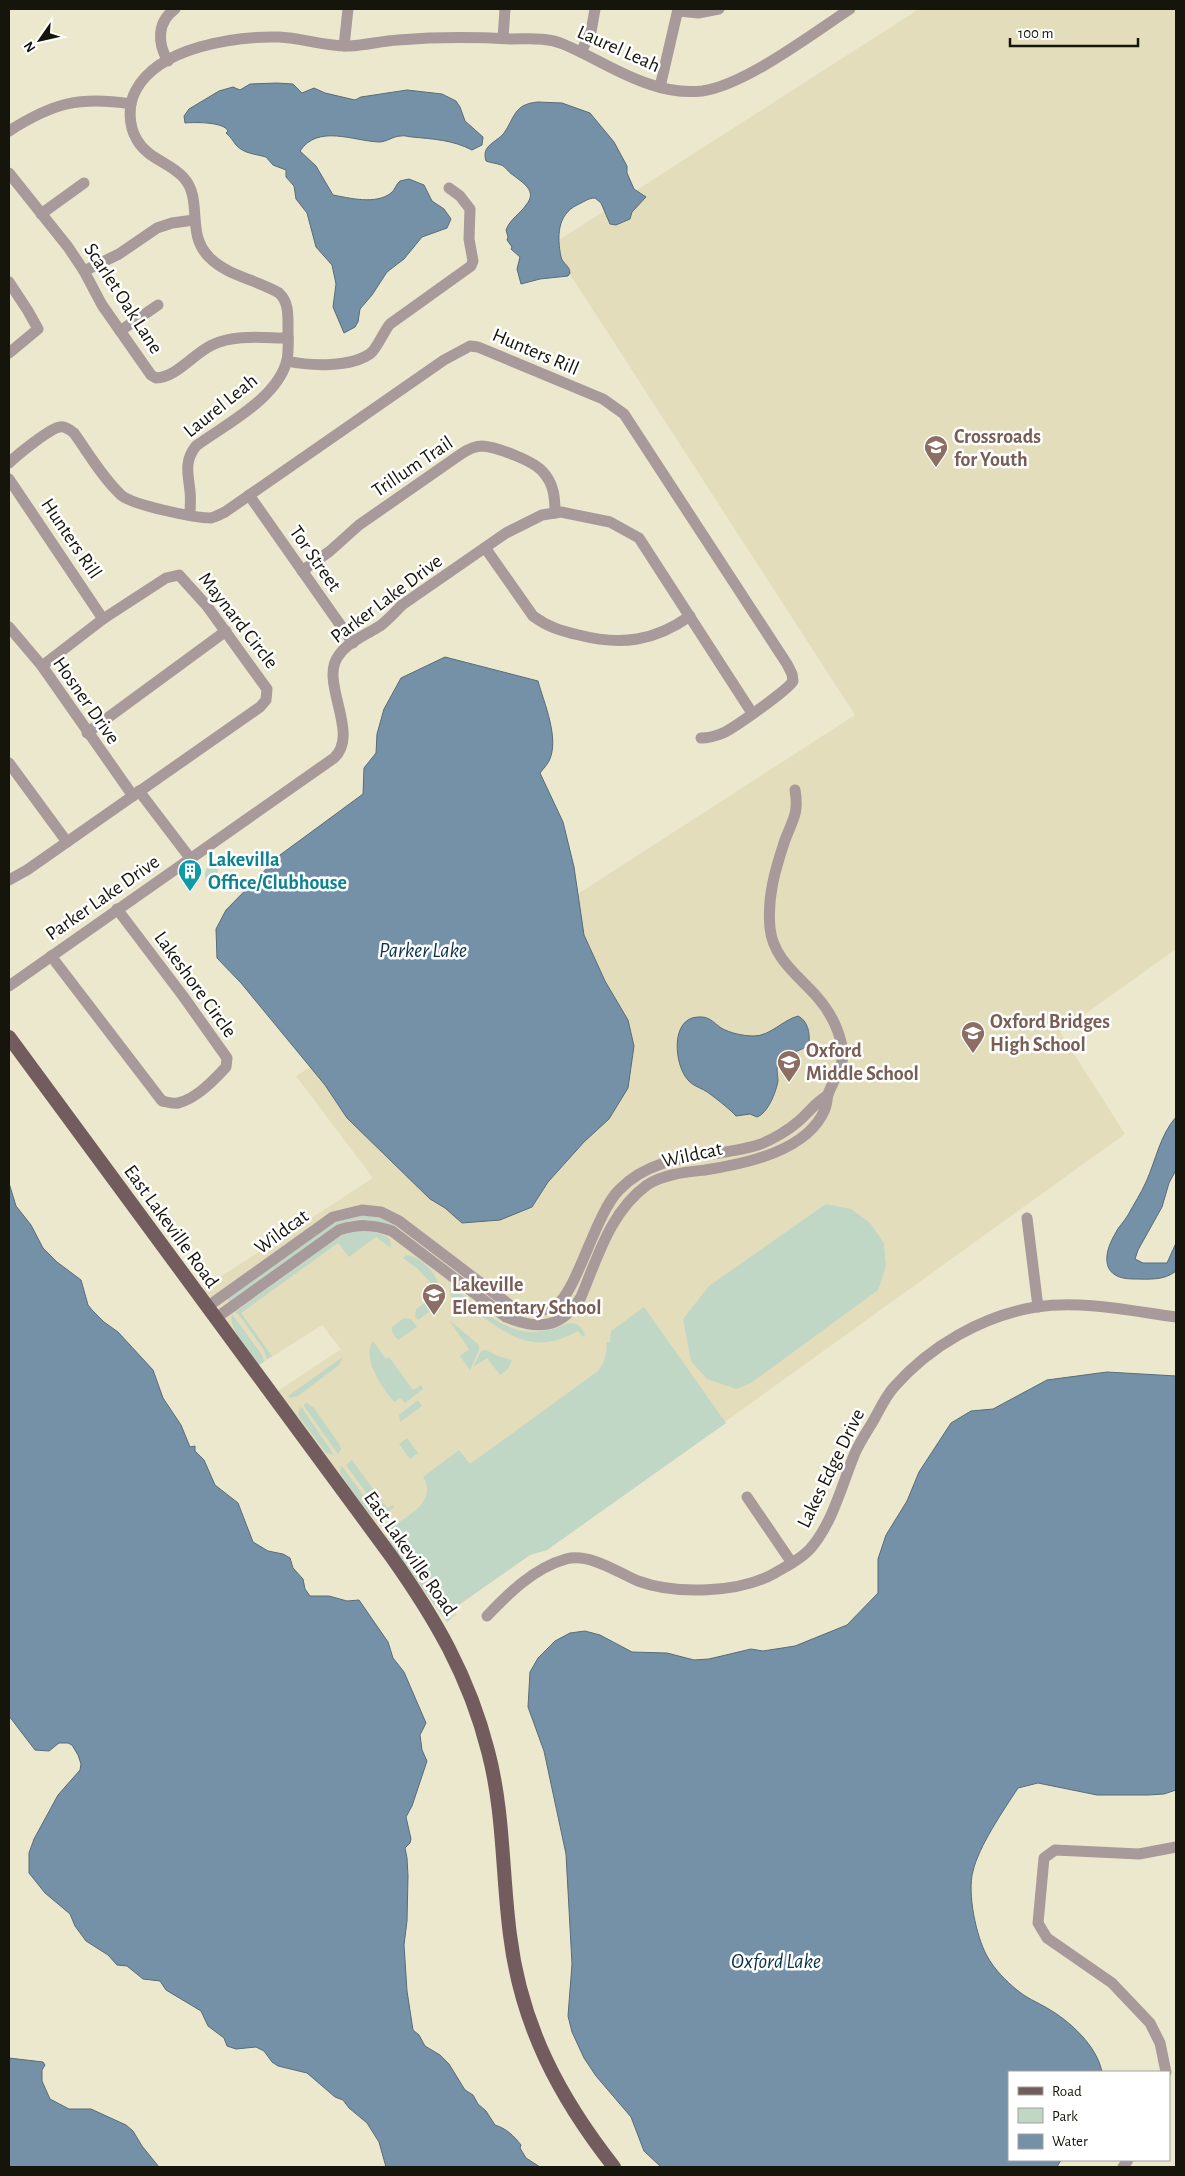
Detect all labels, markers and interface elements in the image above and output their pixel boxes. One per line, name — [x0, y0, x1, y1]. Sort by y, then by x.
north arrow — [15, 15, 65, 65]
scale bar — [1010, 15, 1138, 47]
street label: Laurel Leah — [574, 22, 663, 76]
text: 100 m — [1018, 26, 1053, 41]
text: N — [22, 39, 39, 55]
street label: Scarlet Oak Lane — [80, 240, 166, 357]
street label: Hunters Rill — [489, 325, 582, 379]
street label: Laurel Leah — [180, 370, 261, 441]
place label: Crossroads for Youth — [954, 427, 1041, 470]
street label: Trillum Trail — [368, 433, 457, 501]
school or university icon: Crossroads for Youth — [923, 434, 949, 468]
street label: Hunters Rill — [37, 495, 105, 582]
street label: Tor Street — [285, 522, 345, 596]
street label: Parker Lake Drive — [327, 551, 446, 647]
street label: Maynard Circle — [195, 569, 282, 673]
street label: Hosner Drive — [49, 653, 123, 748]
place label: Lakevilla Office/Clubhouse — [208, 850, 347, 893]
street label: Parker Lake Drive — [42, 851, 163, 944]
building icon: Lakevilla Office/Clubhouse — [177, 858, 203, 892]
street label: Lakeshore Circle — [150, 928, 240, 1041]
water label: Parker Lake — [379, 940, 467, 961]
place label: Oxford Bridges High School — [990, 1012, 1110, 1055]
school or university icon: Oxford Bridges High School — [960, 1020, 986, 1054]
place label: Oxford Middle School — [806, 1041, 919, 1084]
school or university icon: Oxford Middle School — [776, 1049, 802, 1083]
street label: Wildcat — [660, 1139, 725, 1171]
street label: East Lakeville Road — [120, 1161, 222, 1292]
street label: Wildcat — [251, 1205, 313, 1258]
place label: Lakeville Elementary School — [452, 1275, 601, 1318]
school or university icon: Lakeville Elementary School — [421, 1282, 447, 1316]
street label: Lakes Edge Drive — [793, 1406, 868, 1531]
street label: East Lakeville Road — [360, 1488, 460, 1619]
water label: Oxford Lake — [731, 1951, 821, 1972]
legend — [1008, 2071, 1170, 2161]
text: Road — [1052, 2084, 1082, 2099]
text: Park — [1052, 2109, 1078, 2124]
text: Water — [1052, 2134, 1088, 2149]

